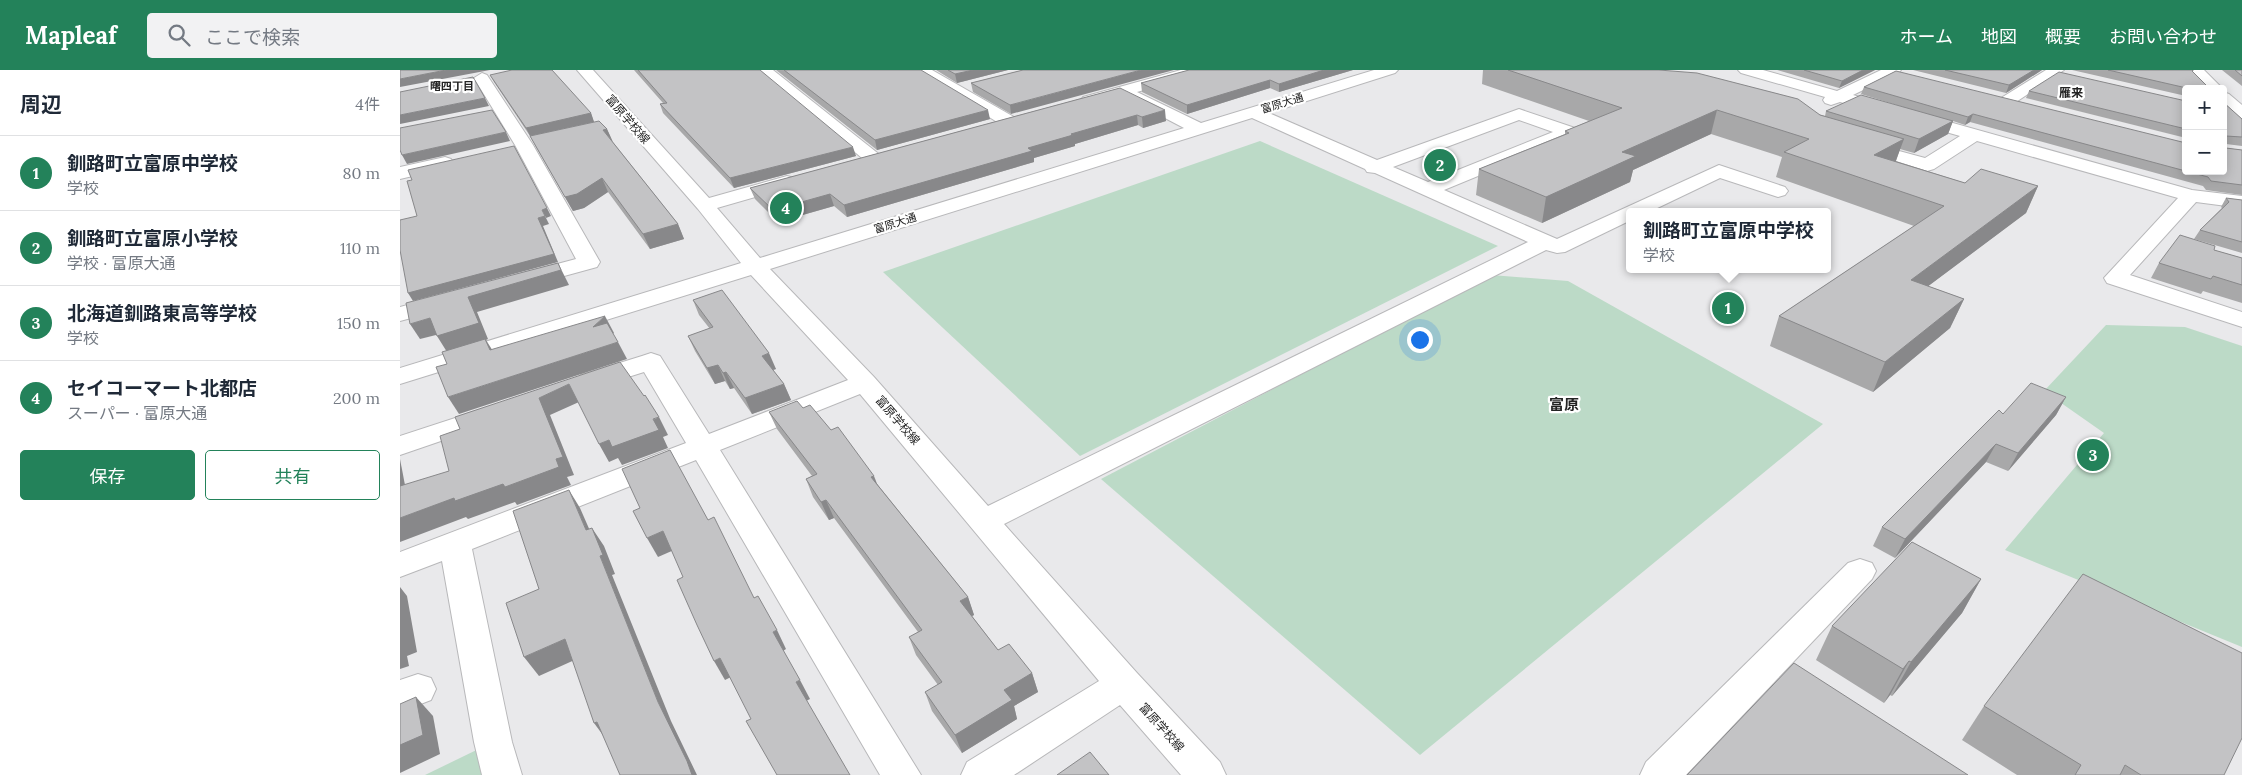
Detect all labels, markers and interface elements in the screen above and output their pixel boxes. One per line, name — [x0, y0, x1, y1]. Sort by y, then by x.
search box — [147, 13, 497, 58]
text: Mapleaf — [25, 20, 117, 51]
icon: search — [165, 21, 193, 49]
text: ここで検索 — [205, 25, 300, 49]
text: ホーム — [1900, 25, 1953, 48]
text: 地図 — [1981, 25, 2017, 48]
text: 概要 — [2045, 25, 2081, 48]
text: お問い合わせ — [2109, 25, 2217, 48]
district label: 曙四丁目 — [430, 79, 474, 93]
district label: 雁来 — [2059, 85, 2083, 100]
map controls — [2182, 85, 2227, 175]
button: + — [2182, 85, 2227, 130]
street label: 富原大通 — [1259, 90, 1305, 116]
text: 周辺 — [20, 91, 62, 118]
street label: 富原学校線 — [603, 91, 653, 147]
text: 4件 — [355, 94, 380, 114]
button: − — [2182, 130, 2227, 175]
pin: 2 — [1424, 146, 1456, 184]
text: 釧路町立富原中学校 — [67, 151, 238, 175]
text: 1 — [33, 163, 39, 183]
text: 80 m — [343, 163, 380, 183]
text: 学校 — [67, 178, 99, 198]
pin: 4 — [770, 189, 802, 227]
popup — [1626, 208, 1831, 273]
street label: 富原大通 — [872, 210, 918, 236]
text: 釧路町立富原中学校 — [1643, 218, 1814, 242]
text: 釧路町立富原小学校 — [67, 226, 238, 250]
text: 2 — [32, 238, 40, 258]
text: 110 m — [340, 238, 380, 258]
text: 学校 — [1643, 245, 1675, 265]
text: 学校 · 富原大通 — [67, 253, 175, 273]
pin: 1 — [1712, 289, 1744, 327]
text: 北海道釧路東高等学校 — [67, 301, 257, 325]
text: 3 — [32, 313, 40, 333]
text: 150 m — [337, 313, 380, 333]
your location — [1407, 327, 1433, 353]
text: 学校 — [67, 328, 99, 348]
text: セイコーマート北都店 — [67, 376, 257, 400]
text: 4 — [32, 388, 40, 408]
text: 200 m — [333, 388, 380, 408]
street label: 富原学校線 — [873, 392, 923, 448]
district label: 富原 — [1549, 395, 1579, 414]
text: スーパー · 富原大通 — [67, 403, 207, 423]
pin: 3 — [2077, 436, 2109, 474]
button: 保存 — [20, 450, 195, 500]
button: 共有 — [205, 450, 380, 500]
street label: 富原学校線 — [1136, 700, 1188, 754]

